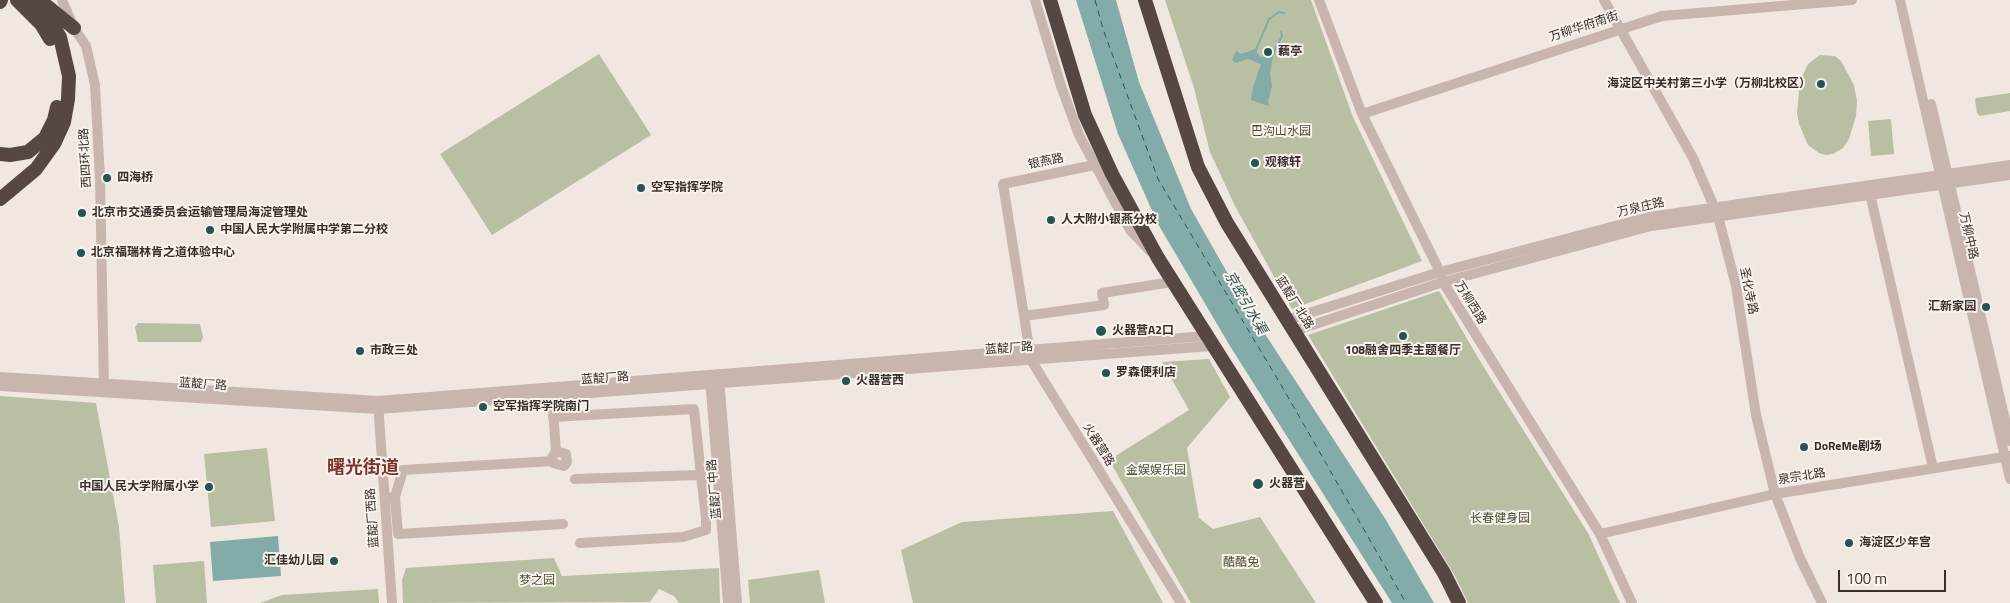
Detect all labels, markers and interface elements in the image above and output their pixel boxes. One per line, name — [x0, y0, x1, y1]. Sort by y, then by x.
street label: 万柳华府南街 — [1548, 9, 1620, 45]
place label: 藕亭 — [1278, 45, 1302, 59]
marker: 藕亭 — [1262, 46, 1274, 58]
place label: 海淀区中关村第三小学（万柳北校区） — [1607, 77, 1811, 91]
marker: 海淀区中关村第三小学（万柳北校区） — [1815, 78, 1827, 90]
park label: 巴沟山水园 — [1251, 125, 1311, 139]
street label: 西四环北路 — [77, 128, 95, 188]
street label: 银燕路 — [1027, 151, 1065, 173]
place label: 观稼轩 — [1265, 156, 1301, 170]
marker: 观稼轩 — [1249, 157, 1261, 169]
place label: 四海桥 — [117, 171, 153, 185]
marker: 四海桥 — [101, 172, 113, 184]
place label: 空军指挥学院 — [651, 181, 723, 195]
marker: 空军指挥学院 — [635, 182, 647, 194]
street label: 万泉庄路 — [1616, 196, 1666, 220]
place label: 北京市交通委员会运输管理局海淀管理处 — [92, 206, 308, 220]
marker: 北京市交通委员会运输管理局海淀管理处 — [76, 207, 88, 219]
street label: 万柳中路 — [1956, 211, 1980, 261]
place label: 人大附小银燕分校 — [1061, 213, 1157, 227]
marker: 人大附小银燕分校 — [1045, 214, 1057, 226]
place label: 中国人民大学附属中学第二分校 — [220, 223, 388, 237]
marker: 中国人民大学附属中学第二分校 — [204, 224, 216, 236]
place label: 北京福瑞林肯之道体验中心 — [91, 246, 235, 260]
marker: 北京福瑞林肯之道体验中心 — [75, 247, 87, 259]
street label: 圣化寺路 — [1736, 266, 1760, 316]
water label: 京密引水渠 — [1220, 268, 1270, 338]
street label: 蓝靛厂北路 — [1272, 274, 1316, 332]
street label: 万柳西路 — [1451, 279, 1489, 327]
place label: 汇新家园 — [1928, 300, 1976, 314]
marker: 汇新家园 — [1980, 301, 1992, 313]
marker: 火器营A2口 — [1094, 324, 1108, 338]
place label: 火器营A2口 — [1112, 324, 1174, 338]
marker: 108融舍四季主题餐厅 — [1397, 330, 1409, 342]
street label: 蓝靛厂路 — [985, 340, 1033, 358]
place label: 市政三处 — [370, 344, 418, 358]
place label: 108融舍四季主题餐厅 — [1345, 344, 1461, 358]
marker: 市政三处 — [354, 345, 366, 357]
place label: 罗森便利店 — [1116, 366, 1176, 380]
marker: 罗森便利店 — [1100, 367, 1112, 379]
street label: 蓝靛厂路 — [581, 370, 629, 388]
place label: 火器营西 — [856, 374, 904, 388]
marker: 火器营西 — [840, 375, 852, 387]
street label: 蓝靛厂路 — [179, 376, 227, 394]
place label: 空军指挥学院南门 — [493, 400, 589, 414]
marker: 空军指挥学院南门 — [477, 401, 489, 413]
street label: 火器营路 — [1079, 421, 1117, 469]
place label: DoReMe剧场 — [1814, 440, 1882, 454]
marker: DoReMe剧场 — [1798, 441, 1810, 453]
district label: 曙光街道 — [327, 458, 399, 480]
street label: 蓝靛厂中路 — [705, 458, 725, 520]
park label: 金娱娱乐园 — [1126, 464, 1186, 478]
street label: 泉宗北路 — [1777, 466, 1827, 488]
marker: 火器营 — [1251, 477, 1265, 491]
place label: 火器营 — [1269, 477, 1305, 491]
place label: 中国人民大学附属小学 — [79, 480, 199, 494]
marker: 中国人民大学附属小学 — [203, 481, 215, 493]
street label: 蓝靛厂西路 — [364, 488, 382, 548]
park label: 长春健身园 — [1470, 512, 1530, 526]
place label: 海淀区少年宫 — [1859, 536, 1931, 550]
marker: 海淀区少年宫 — [1843, 537, 1855, 549]
place label: 汇佳幼儿园 — [264, 554, 324, 568]
marker: 汇佳幼儿园 — [328, 555, 340, 567]
park label: 酷酷兔 — [1223, 556, 1259, 570]
scale bar — [1840, 560, 1948, 592]
text: 100 m — [1846, 567, 1887, 590]
park label: 梦之园 — [519, 574, 555, 588]

